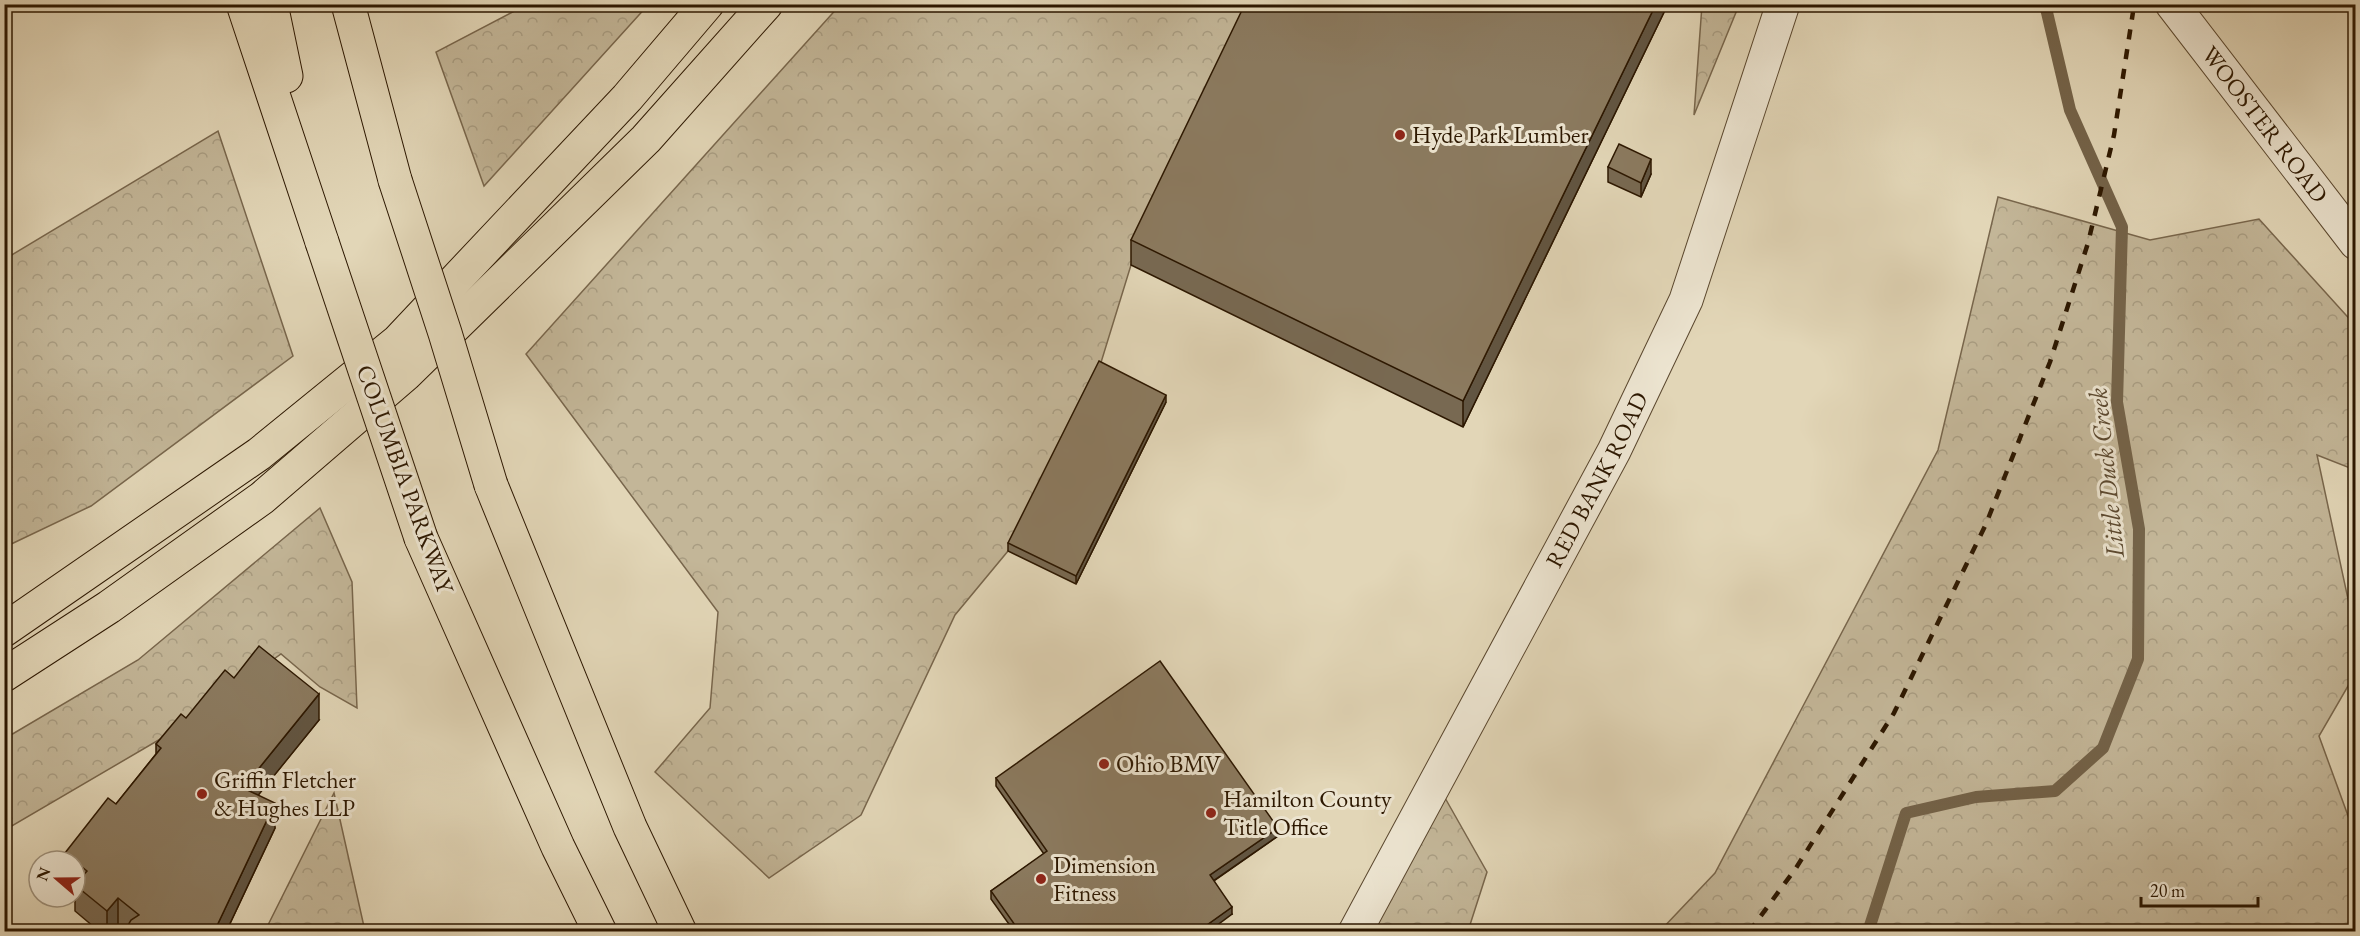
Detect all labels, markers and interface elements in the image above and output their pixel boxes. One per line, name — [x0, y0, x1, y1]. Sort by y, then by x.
street label: WOOSTER ROAD — [2195, 39, 2335, 209]
place label: Hyde Park Lumber — [1412, 119, 1588, 150]
marker: Hyde Park Lumber — [1393, 128, 1407, 142]
street label: COLUMBIA PARKWAY — [350, 360, 462, 598]
water label: Little Duck Creek — [2080, 386, 2132, 561]
street label: RED BANK ROAD — [1538, 387, 1655, 573]
place label: Ohio BMV — [1116, 748, 1222, 779]
marker: Ohio BMV — [1097, 757, 1111, 771]
place label: Griffin Fletcher & Hughes LLP — [214, 764, 356, 823]
place label: Hamilton County Title Office — [1223, 783, 1392, 842]
marker: Griffin Fletcher & Hughes LLP — [195, 787, 209, 801]
marker: Hamilton County Title Office — [1204, 806, 1218, 820]
north arrow — [27, 849, 87, 909]
place label: Dimension Fitness — [1053, 849, 1156, 908]
text: N — [31, 864, 55, 884]
scale bar — [2141, 870, 2258, 908]
marker: Dimension Fitness — [1034, 872, 1048, 886]
text: 20 m — [2150, 879, 2185, 902]

